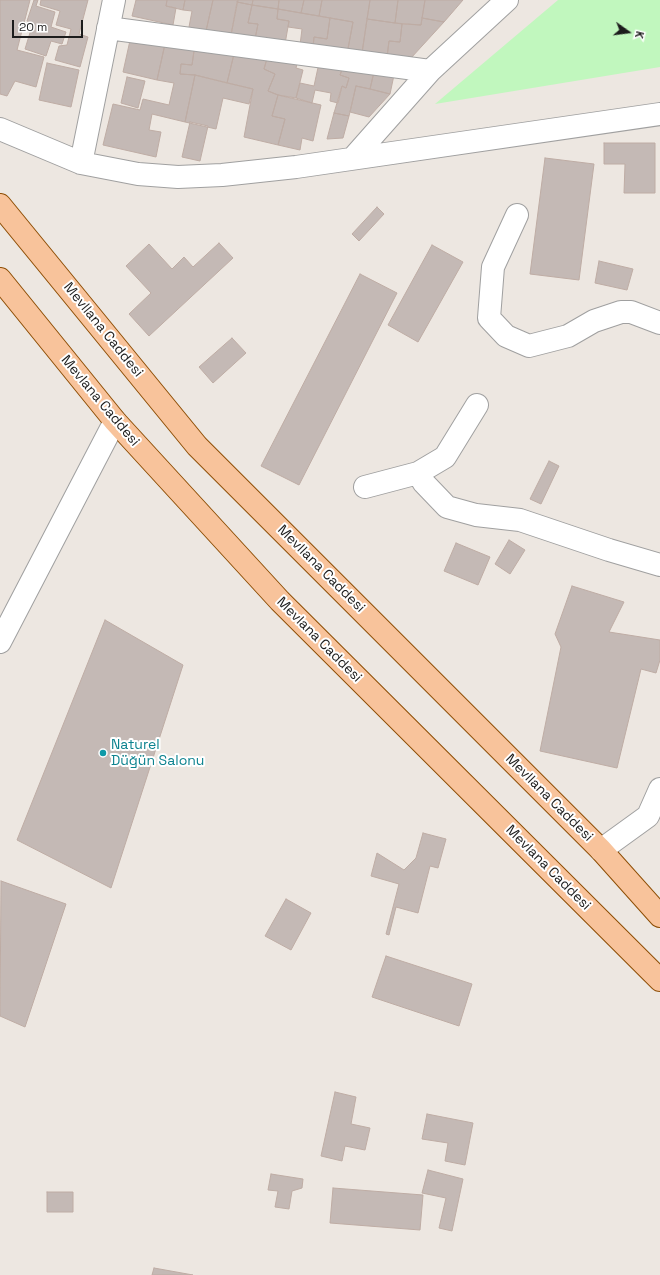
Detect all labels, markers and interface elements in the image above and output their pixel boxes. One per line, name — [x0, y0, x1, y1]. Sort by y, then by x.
scale bar — [14, 12, 85, 38]
north arrow — [608, 12, 648, 52]
text: 20 m — [19, 19, 47, 35]
text: K — [632, 30, 647, 40]
street label: Mevllana Caddesi — [60, 279, 146, 381]
street label: Mevlana Caddesi — [57, 352, 143, 450]
street label: Mevllana Caddesi — [274, 522, 368, 616]
street label: Mevlana Caddesi — [273, 594, 365, 686]
place label: Naturel Düğün Salonu — [111, 737, 204, 770]
marker: Naturel Düğün Salonu — [98, 748, 108, 758]
street label: Mevllana Caddesi — [502, 751, 596, 845]
street label: Mevlana Caddesi — [502, 822, 594, 914]

